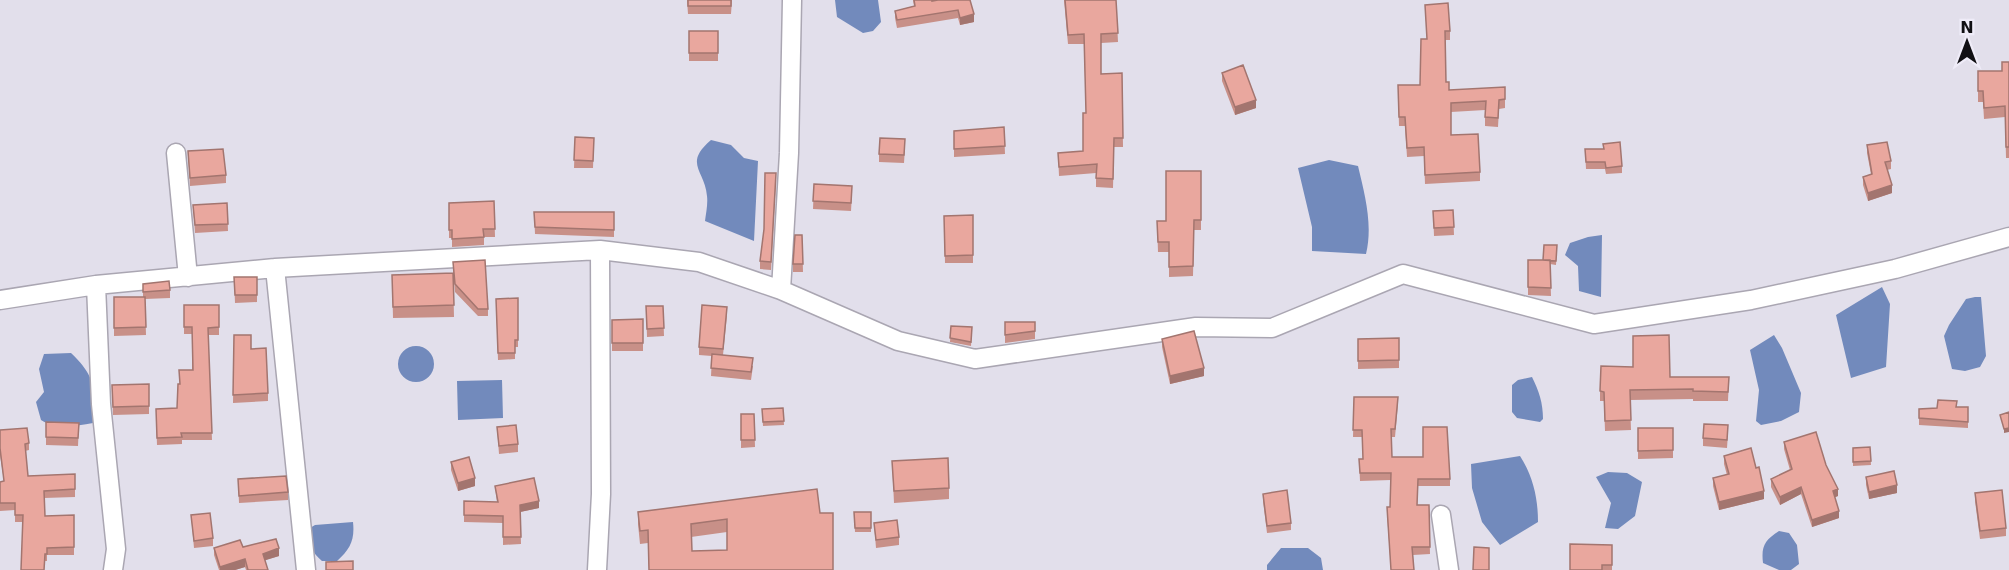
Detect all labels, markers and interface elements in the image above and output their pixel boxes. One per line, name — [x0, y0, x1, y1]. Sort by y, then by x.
north arrow — [1937, 12, 1997, 72]
text: N — [1960, 18, 1974, 37]

